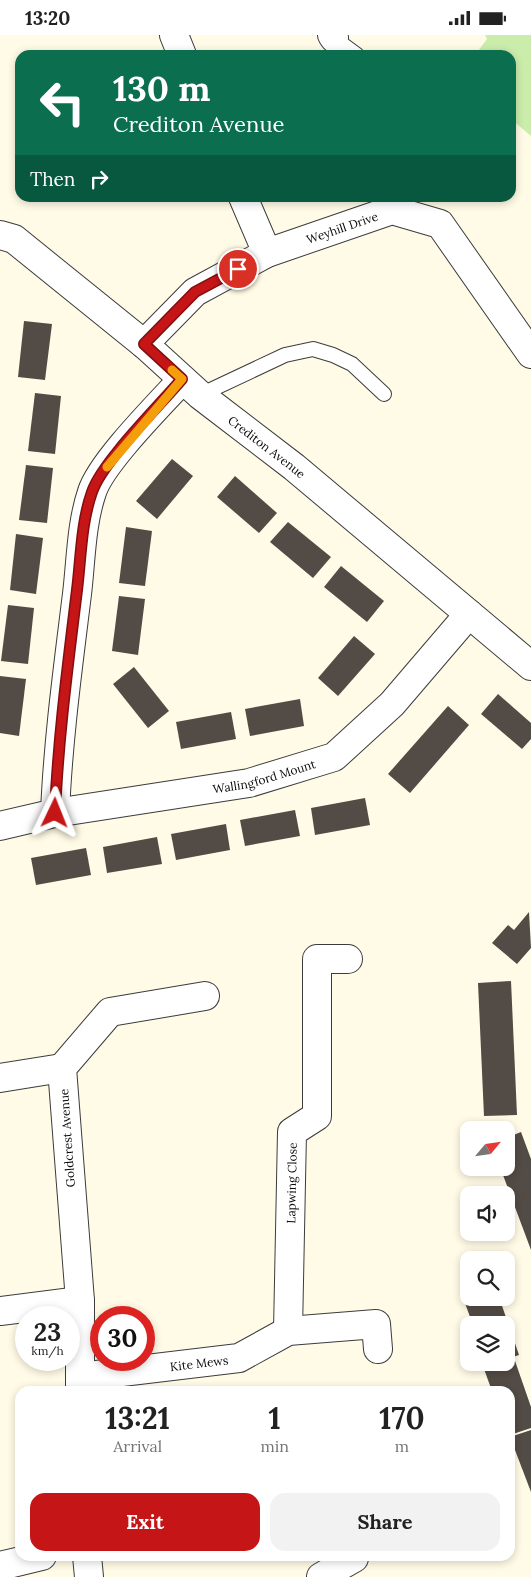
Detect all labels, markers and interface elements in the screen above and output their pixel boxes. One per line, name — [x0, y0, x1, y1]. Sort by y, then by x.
text: 13:20 — [25, 6, 70, 30]
text: 130 m — [113, 66, 210, 111]
icon: left — [30, 70, 95, 135]
text: Crediton Avenue — [113, 110, 284, 138]
icon: right — [85, 165, 113, 193]
text: Then — [30, 167, 75, 191]
street label: Weyhill Drive — [304, 208, 380, 246]
pin — [217, 248, 259, 290]
icon: arrive — [224, 255, 252, 283]
street label: Crediton Avenue — [225, 412, 309, 481]
street label: Wallingford Mount — [212, 756, 317, 796]
position arrow — [28, 786, 80, 838]
street label: Goldcrest Avenue — [56, 1088, 78, 1188]
north arrow — [460, 1121, 515, 1176]
map controls — [460, 1121, 515, 1371]
street label: Lapwing Close — [283, 1142, 299, 1224]
button: sound — [460, 1186, 515, 1241]
button: search — [460, 1251, 515, 1306]
speed limit sign: 30 — [90, 1306, 155, 1371]
text: 23 — [34, 1316, 61, 1348]
button: layers — [460, 1316, 515, 1371]
text: km/h — [31, 1343, 64, 1358]
street label: Kite Mews — [169, 1352, 230, 1374]
text: 13:21 — [105, 1399, 170, 1437]
text: 1 — [269, 1399, 281, 1437]
text: 170 — [379, 1399, 425, 1437]
text: Arrival — [113, 1436, 162, 1456]
text: min — [260, 1436, 289, 1456]
text: m — [395, 1436, 409, 1456]
button: Exit — [30, 1493, 260, 1551]
button: Share — [270, 1493, 500, 1551]

